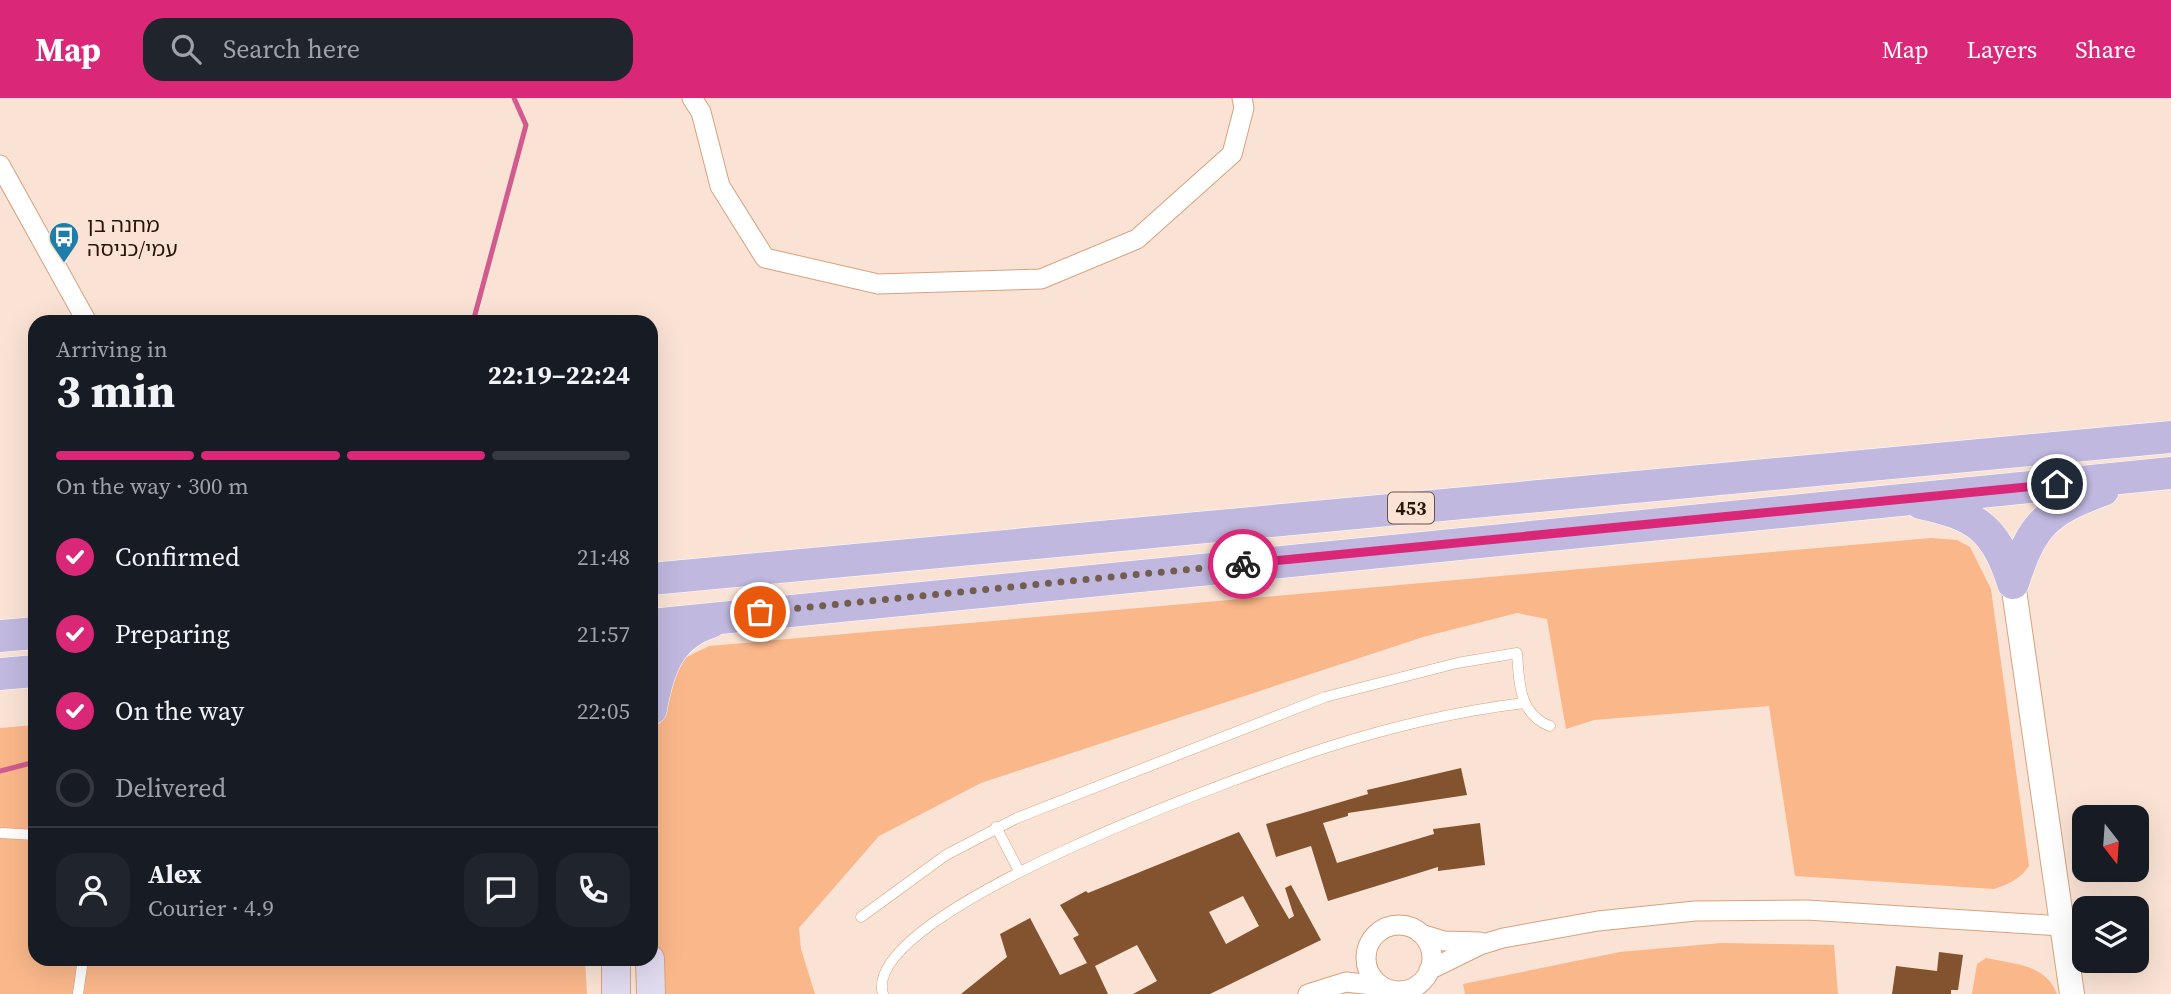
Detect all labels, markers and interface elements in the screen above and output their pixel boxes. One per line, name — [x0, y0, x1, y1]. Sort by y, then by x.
search box — [143, 18, 633, 81]
text: Map — [35, 27, 101, 72]
icon: search — [167, 30, 205, 68]
text: Search here — [223, 31, 360, 67]
text: Map — [1882, 33, 1929, 66]
text: Layers — [1967, 33, 2037, 66]
text: Share — [2075, 33, 2136, 66]
place label: מחנה בן עמי/כניסה — [87, 210, 178, 263]
bus stop icon: מחנה בן עמי/כניסה — [47, 220, 81, 264]
text: Arriving in — [56, 333, 168, 365]
text: 22:19–22:24 — [488, 357, 630, 393]
text: 3 min — [56, 359, 175, 422]
pin — [2027, 454, 2087, 514]
icon: home — [2038, 465, 2076, 503]
text: On the way · 300 m — [56, 470, 249, 502]
road number: 453 — [1388, 492, 1434, 524]
courier — [1208, 529, 1278, 599]
icon: check — [56, 538, 94, 576]
text: Confirmed — [115, 539, 240, 575]
text: 21:48 — [577, 541, 630, 573]
icon: bike — [1224, 545, 1262, 583]
pin — [730, 582, 790, 642]
icon: bag — [741, 593, 779, 631]
icon: check — [56, 615, 94, 653]
text: Preparing — [115, 616, 230, 652]
text: 21:57 — [577, 618, 630, 650]
icon: check — [56, 692, 94, 730]
text: On the way — [115, 693, 244, 729]
text: 22:05 — [577, 695, 630, 727]
text: Delivered — [115, 770, 226, 806]
north arrow — [2072, 805, 2149, 882]
map controls — [2072, 805, 2149, 973]
button: person — [56, 853, 130, 927]
button: chat — [464, 853, 538, 927]
button: phone — [556, 853, 630, 927]
text: Alex — [148, 856, 202, 892]
text: Courier · 4.9 — [148, 892, 274, 924]
button: layers — [2072, 896, 2149, 973]

